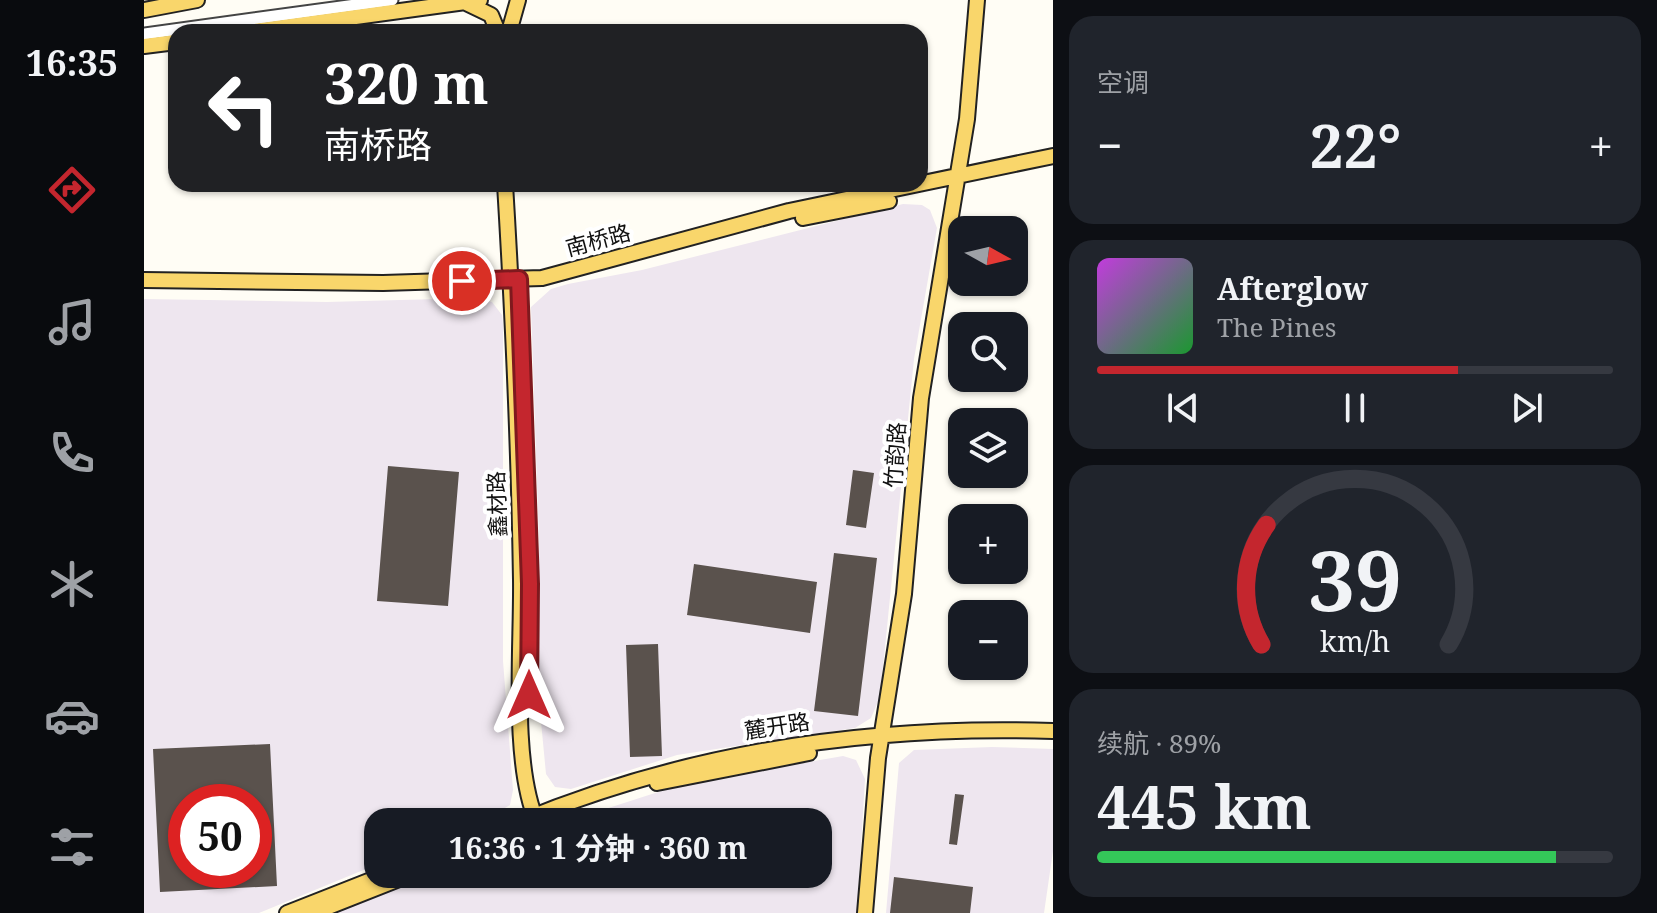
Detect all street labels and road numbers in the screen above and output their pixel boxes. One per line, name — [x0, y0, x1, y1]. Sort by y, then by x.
street label: 南桥路 — [562, 216, 634, 262]
street label: 竹韵路 — [877, 421, 911, 489]
street label: 鑫材路 — [480, 471, 512, 538]
street label: 麓开路 — [742, 705, 812, 745]

